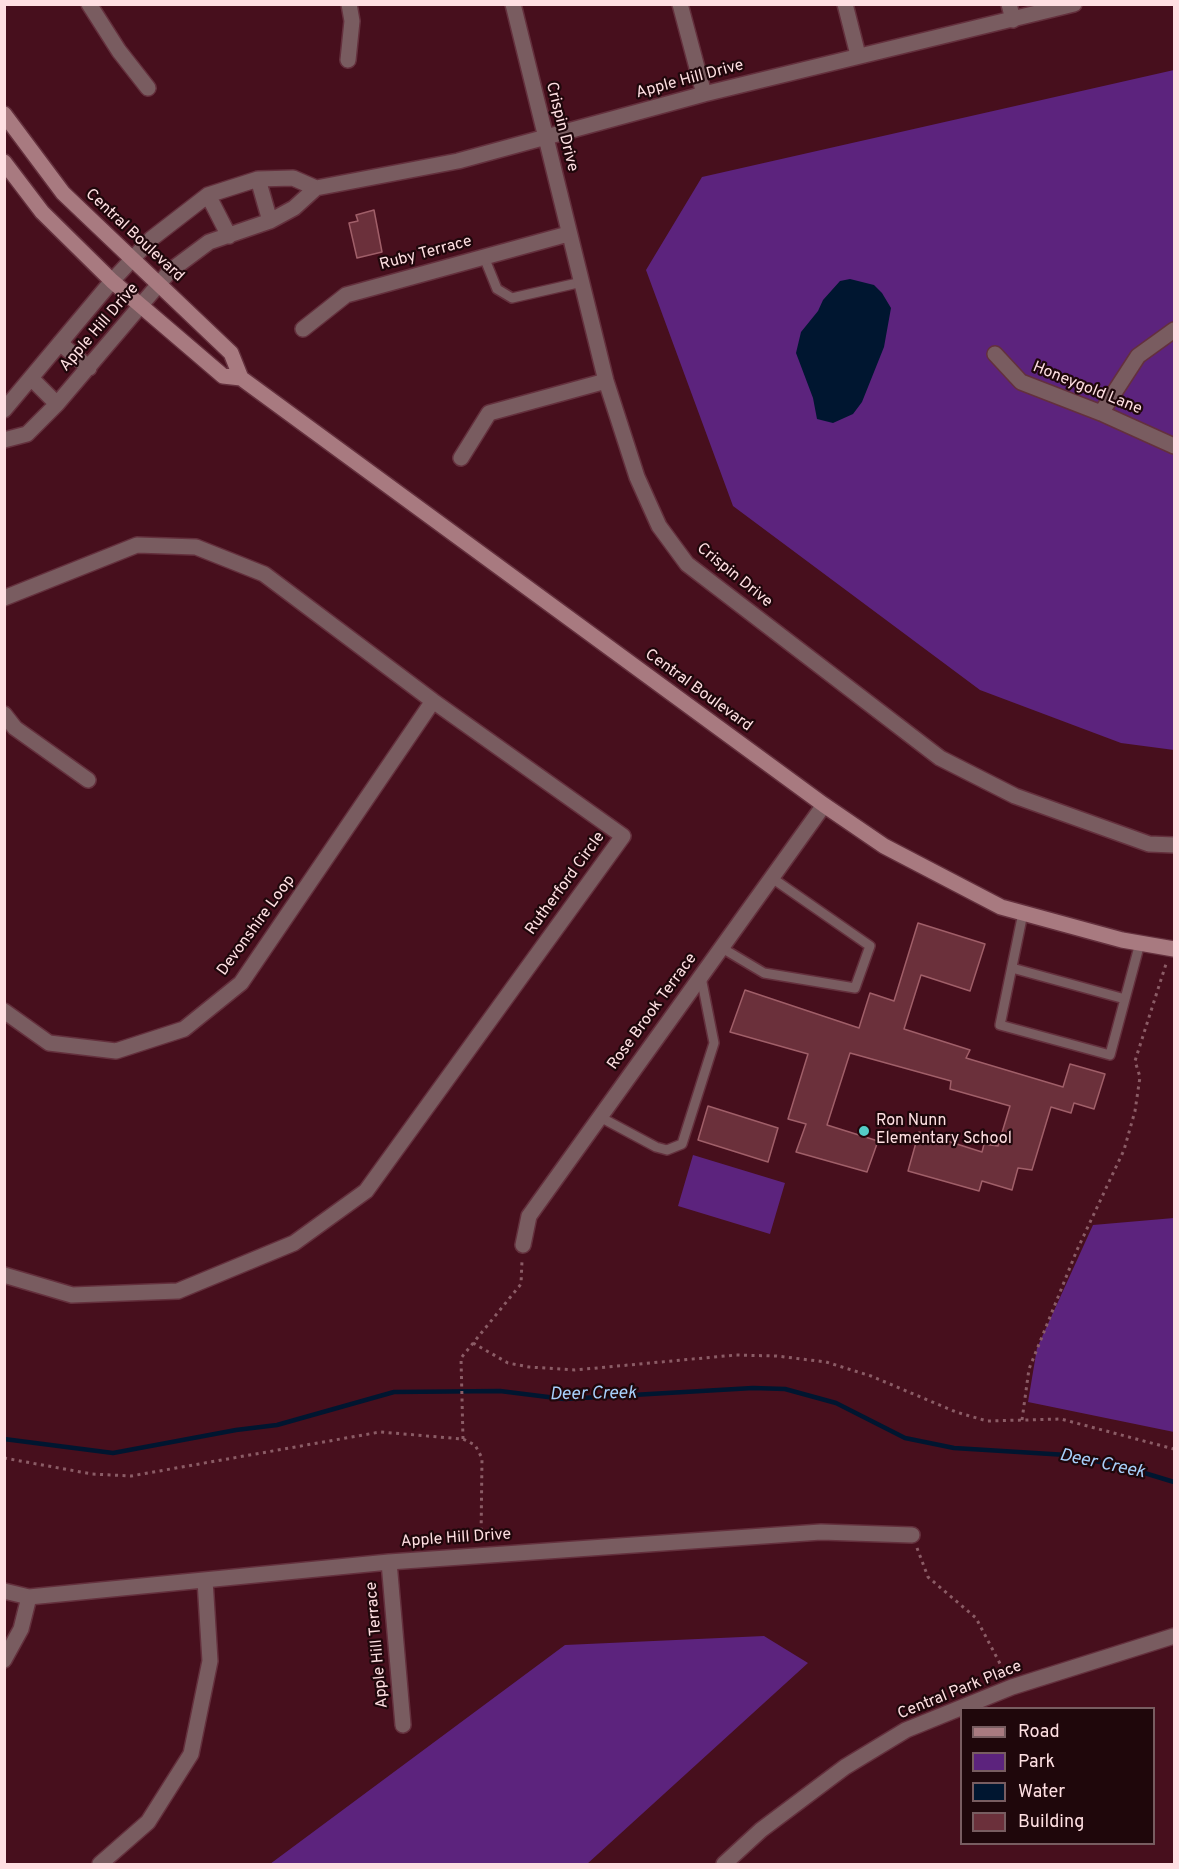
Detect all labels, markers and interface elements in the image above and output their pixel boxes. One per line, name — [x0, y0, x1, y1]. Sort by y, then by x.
street label: Apple Hill Drive — [634, 56, 746, 104]
street label: Crispin Drive — [541, 80, 581, 174]
street label: Central Boulevard — [81, 185, 187, 287]
street label: Ruby Terrace — [378, 232, 474, 276]
street label: Apple Hill Drive — [56, 280, 144, 376]
street label: Honeygold Lane — [1030, 358, 1144, 420]
street label: Crispin Drive — [692, 540, 776, 612]
street label: Central Boulevard — [641, 646, 755, 736]
street label: Rutherford Circle — [522, 829, 610, 939]
street label: Devonshire Loop — [214, 872, 300, 980]
street label: Rose Brook Terrace — [604, 950, 702, 1074]
place label: Ron Nunn Elementary School — [876, 1112, 1012, 1150]
marker: Ron Nunn Elementary School — [857, 1124, 871, 1138]
water label: Deer Creek — [549, 1383, 637, 1407]
water label: Deer Creek — [1057, 1445, 1147, 1485]
street label: Apple Hill Drive — [400, 1526, 512, 1552]
street label: Apple Hill Terrace — [363, 1581, 393, 1709]
street label: Central Park Place — [895, 1657, 1025, 1725]
legend — [960, 1707, 1155, 1845]
text: Road — [1018, 1721, 1060, 1744]
text: Park — [1018, 1751, 1055, 1774]
text: Water — [1018, 1781, 1065, 1804]
text: Building — [1018, 1811, 1084, 1834]

